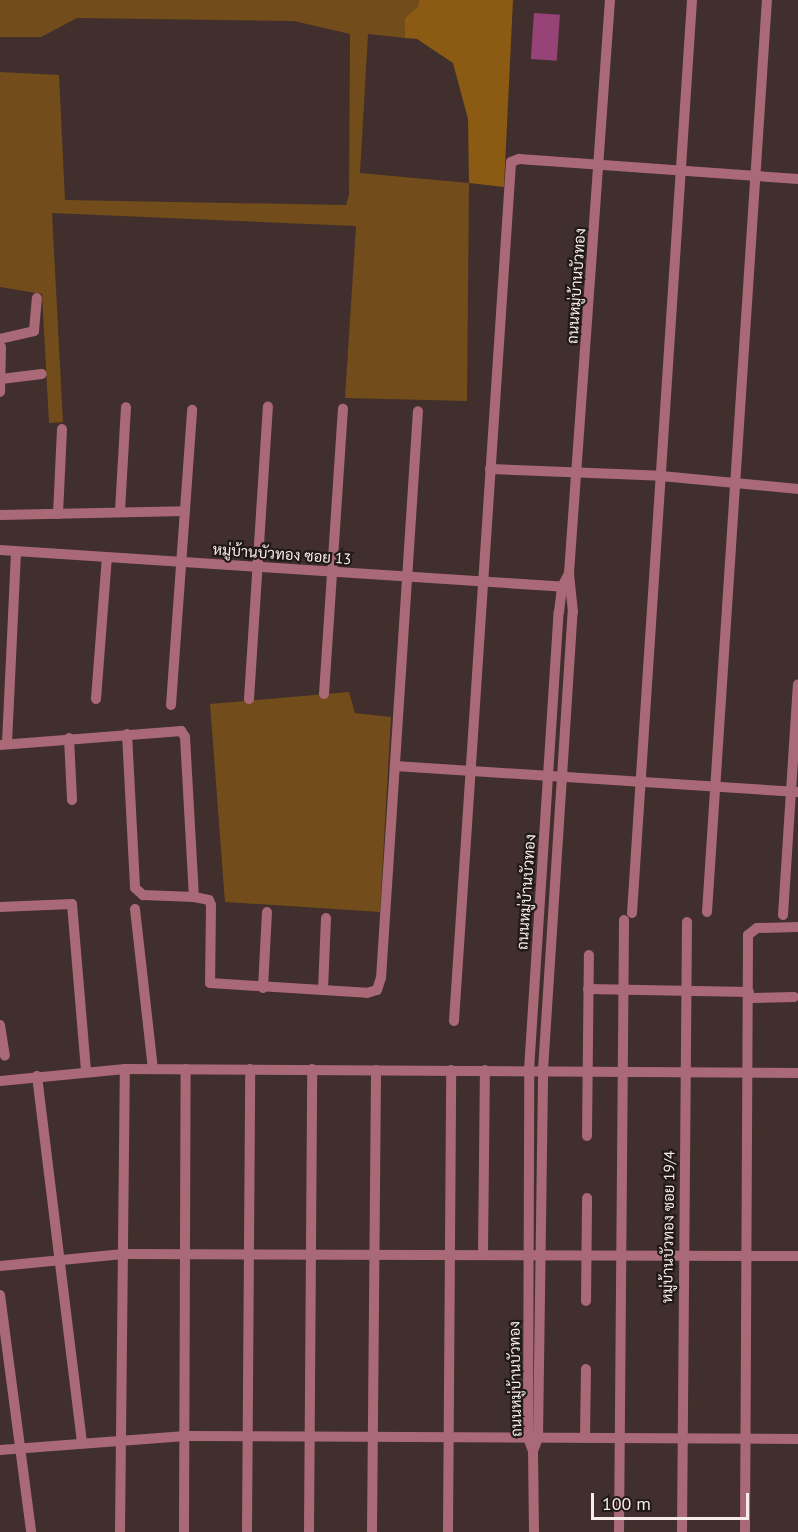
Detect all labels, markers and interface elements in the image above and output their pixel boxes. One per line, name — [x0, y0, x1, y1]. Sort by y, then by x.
street label: ถนนหมู่บ้านบัวทอง — [563, 228, 589, 344]
street label: หมู่บ้านบัวทอง ซอย 13 — [212, 540, 352, 568]
street label: ถนนหมู่บ้านบัวทอง — [513, 834, 539, 950]
street label: หมู่บ้านบัวทอง ซอย 19/4 — [658, 1151, 678, 1303]
street label: ถนนหมู่บ้านบัวทอง — [505, 1321, 525, 1437]
scale bar — [594, 1481, 752, 1519]
text: 100 m — [602, 1492, 651, 1515]

